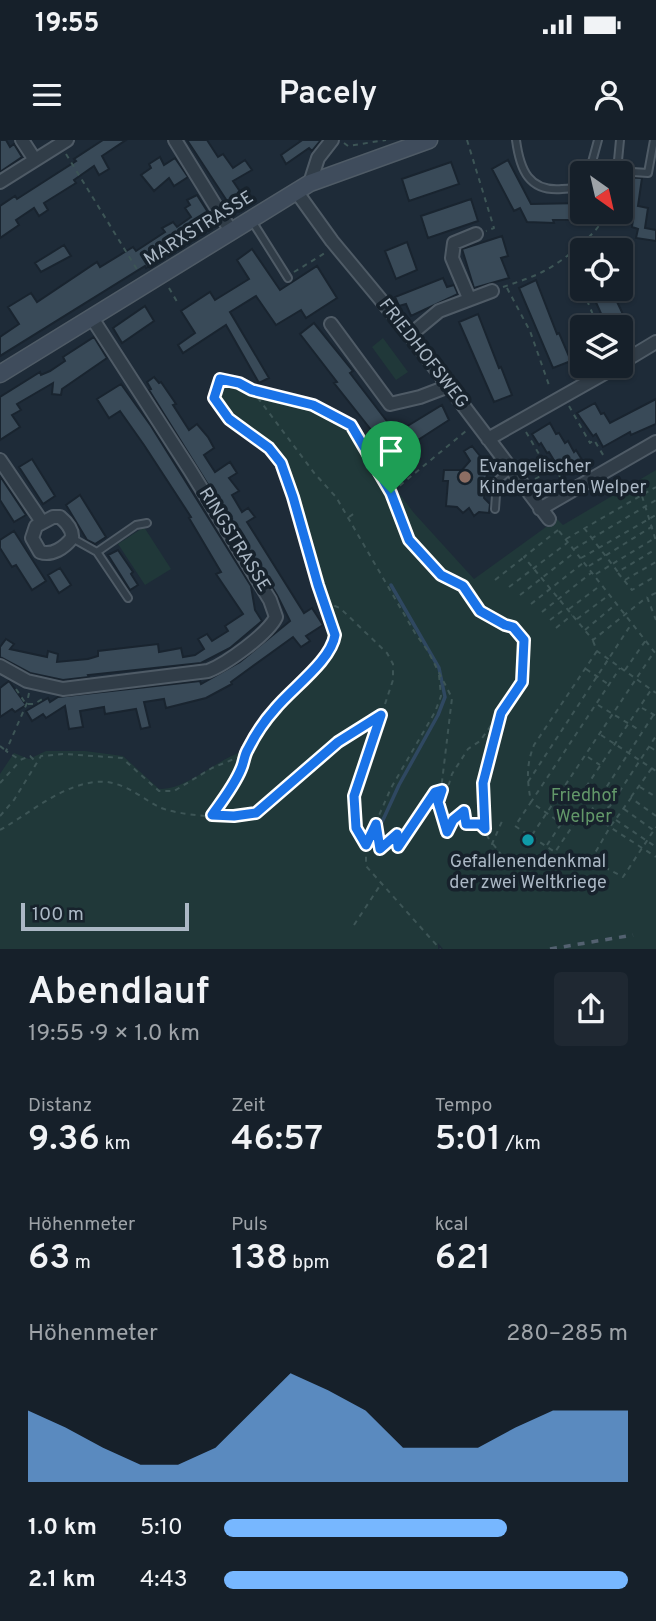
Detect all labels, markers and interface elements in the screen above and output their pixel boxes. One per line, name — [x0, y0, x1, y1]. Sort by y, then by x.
text: 19:55 — [35, 8, 99, 41]
text: Pacely — [279, 75, 377, 115]
icon: menu — [28, 76, 66, 114]
icon: person — [590, 76, 628, 114]
north arrow — [570, 161, 634, 224]
map controls — [570, 161, 633, 378]
street label: MARXSTRASSE — [140, 186, 258, 272]
button: locate — [570, 238, 633, 301]
street label: FRIEDHOFSWEG — [373, 294, 473, 414]
button: layers — [570, 315, 633, 378]
pin — [361, 421, 421, 493]
icon: arrive — [372, 432, 410, 470]
place label: Evangelischer Kindergarten Welper — [479, 456, 647, 500]
marker: Evangelischer Kindergarten Welper — [457, 469, 473, 485]
street label: RINGSTRASSE — [193, 484, 275, 596]
park label: Friedhof Welper — [551, 785, 617, 829]
marker: Gefallenendenkmal der zwei Weltkriege — [520, 832, 536, 848]
place label: Gefallenendenkmal der zwei Weltkriege — [449, 851, 607, 895]
scale bar — [21, 900, 189, 932]
text: 100 m — [32, 903, 84, 927]
text: Abendlauf — [28, 969, 209, 1018]
button: share — [554, 972, 628, 1046]
text: 19:55 · 9 × 1.0 km — [28, 1020, 200, 1049]
text: Distanz — [28, 1094, 92, 1118]
text: Zeit — [231, 1094, 266, 1118]
text: Tempo — [435, 1094, 492, 1118]
text: 9.36 — [28, 1118, 100, 1162]
text: 46:57 — [231, 1118, 323, 1162]
text: 5:01 — [435, 1118, 501, 1162]
text: km — [100, 1132, 131, 1156]
text: /km — [501, 1132, 541, 1156]
text: Höhenmeter — [28, 1213, 135, 1237]
text: Puls — [231, 1213, 268, 1237]
text: kcal — [435, 1213, 468, 1237]
text: 63 — [28, 1237, 70, 1281]
text: 138 — [231, 1237, 288, 1281]
text: 621 — [435, 1237, 491, 1281]
text: m — [70, 1251, 91, 1275]
text: bpm — [288, 1251, 330, 1275]
text: Höhenmeter — [28, 1320, 158, 1349]
text: 280–285 m — [506, 1320, 628, 1349]
text: 1.0 km — [28, 1514, 97, 1543]
text: 5:10 — [140, 1514, 183, 1543]
text: 2.1 km — [28, 1566, 96, 1595]
text: 4:43 — [140, 1566, 188, 1595]

